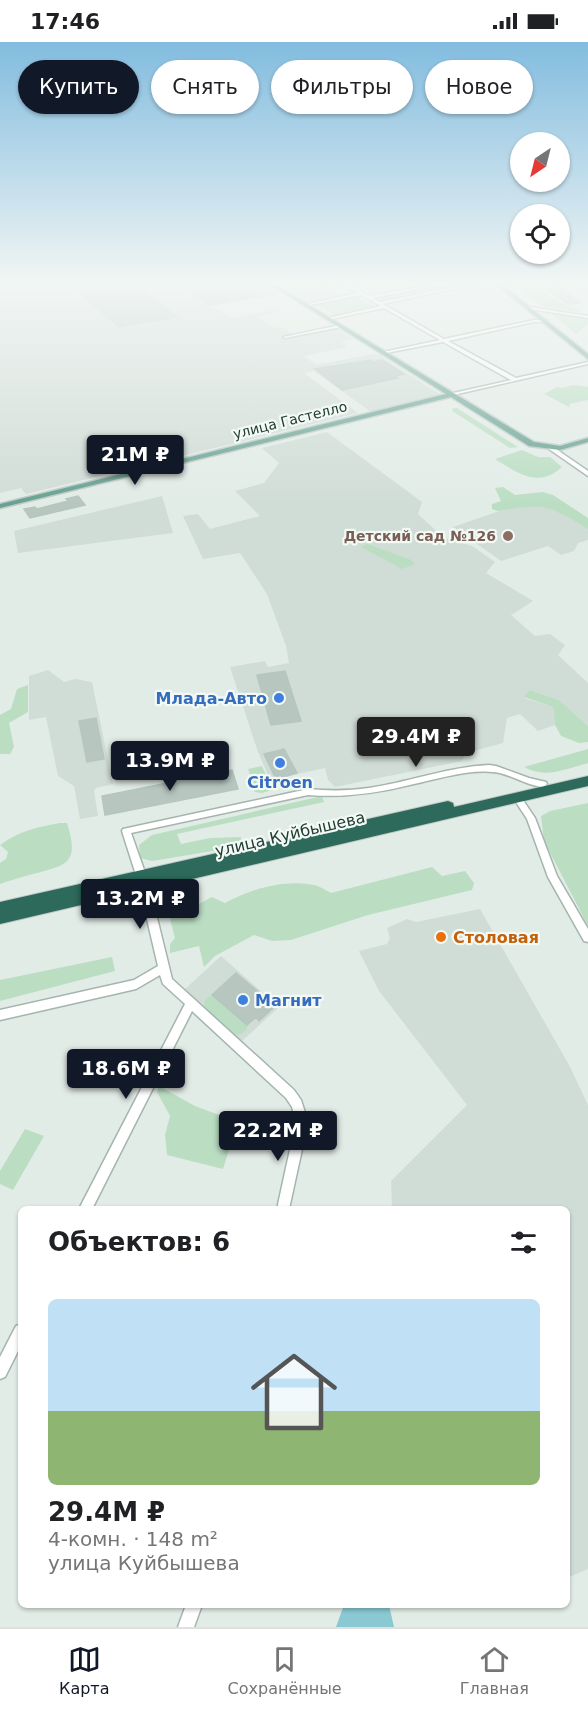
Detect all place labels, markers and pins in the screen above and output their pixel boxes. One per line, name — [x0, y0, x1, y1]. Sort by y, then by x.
pin: 21M ₽ — [93, 435, 177, 486]
place label: Детский сад №126 — [344, 528, 496, 544]
marker: Детский сад №126 — [501, 529, 515, 543]
place label: Млада-Авто — [155, 689, 267, 708]
marker: Млада-Авто — [272, 691, 286, 705]
pin: 29.4M ₽ — [361, 717, 471, 768]
pin: 13.9M ₽ — [115, 741, 225, 792]
marker: Citroen — [273, 756, 287, 770]
place label: Citroen — [247, 773, 313, 792]
pin: 13.2M ₽ — [85, 879, 195, 930]
place label: Столовая — [453, 928, 539, 947]
marker: Столовая — [434, 930, 448, 944]
place label: Магнит — [255, 991, 322, 1010]
marker: Магнит — [236, 993, 250, 1007]
pin: 18.6M ₽ — [71, 1049, 181, 1100]
pin: 22.2M ₽ — [223, 1111, 333, 1162]

